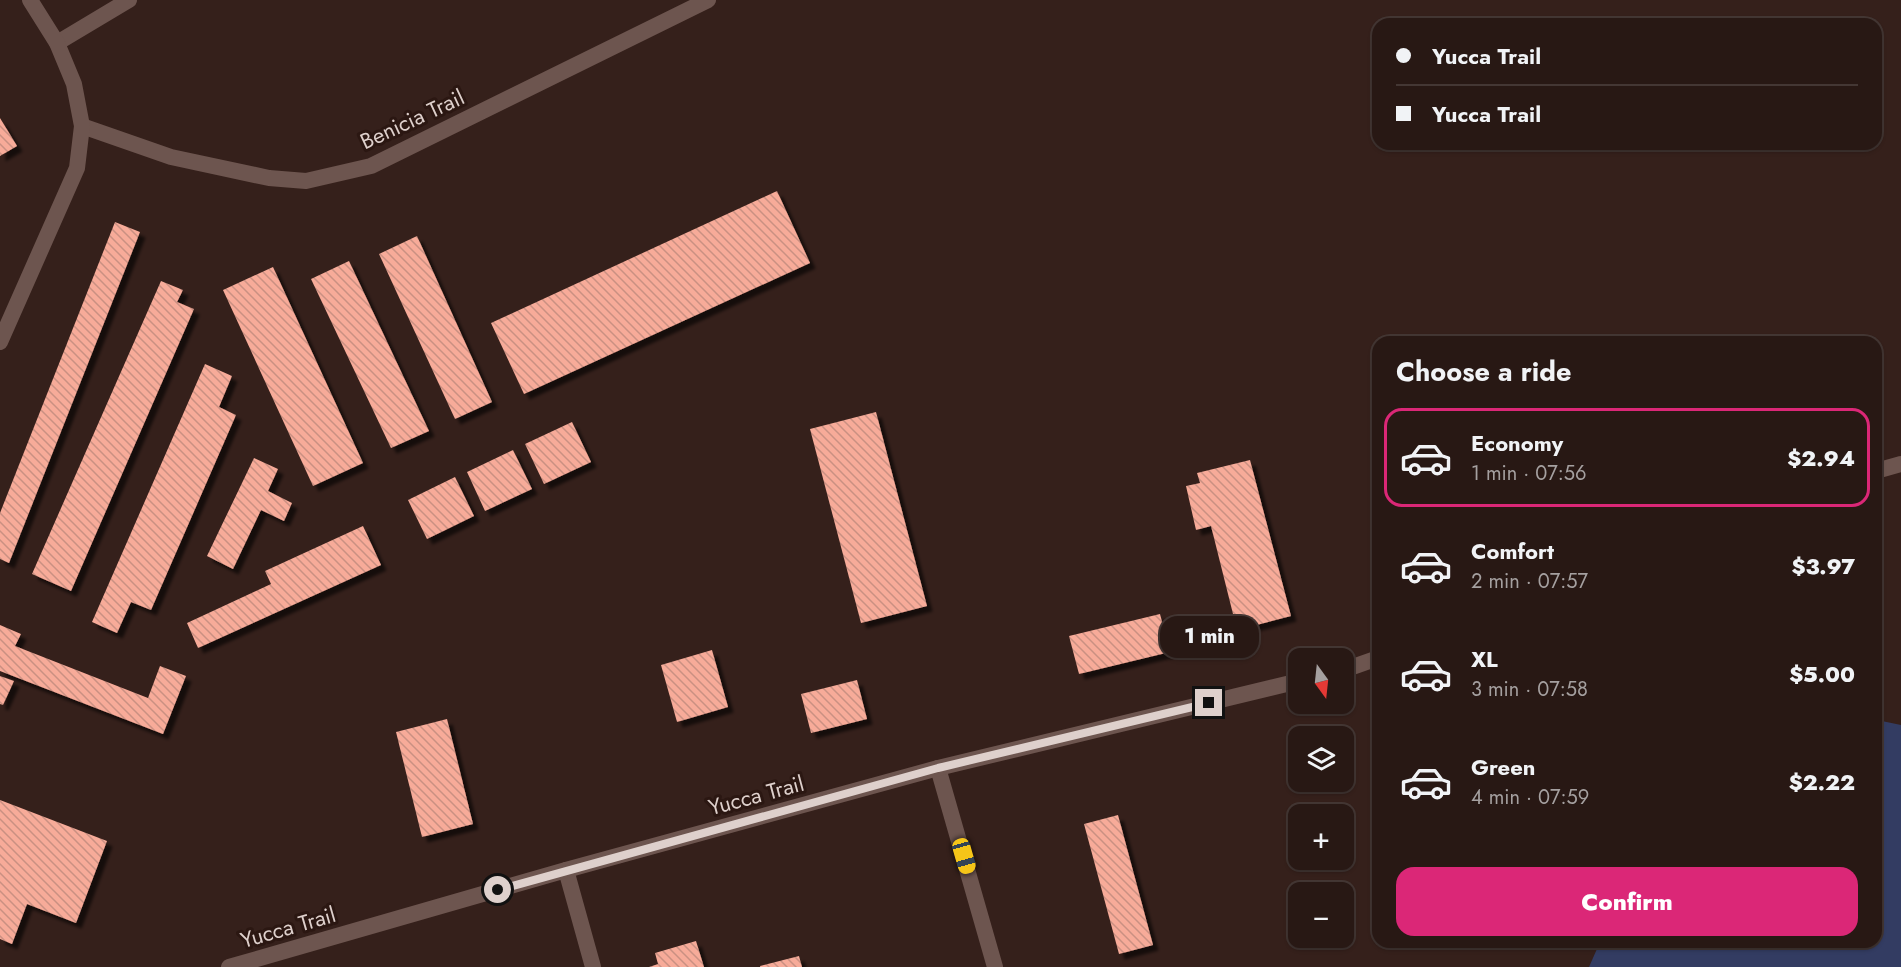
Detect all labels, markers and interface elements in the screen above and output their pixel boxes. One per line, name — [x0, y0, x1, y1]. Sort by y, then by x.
text: Yucca Trail — [1432, 40, 1541, 72]
street label: Benicia Trail — [355, 81, 469, 157]
text: Yucca Trail — [1432, 98, 1541, 130]
text: Choose a ride — [1396, 352, 1571, 391]
text: Economy — [1471, 427, 1563, 459]
icon: car — [1399, 431, 1453, 485]
text: $2.94 — [1787, 442, 1855, 474]
text: 1 min · 07:56 — [1471, 459, 1587, 488]
text: Comfort — [1471, 535, 1554, 567]
icon: car — [1399, 539, 1453, 593]
text: $3.97 — [1792, 550, 1855, 582]
text: 2 min · 07:57 — [1471, 567, 1588, 596]
callout: 1 min — [1160, 616, 1258, 658]
text: 1 min — [1184, 622, 1235, 651]
text: XL — [1471, 643, 1498, 675]
icon: car — [1399, 647, 1453, 701]
north arrow — [1288, 648, 1354, 714]
map controls — [1288, 648, 1354, 948]
text: $5.00 — [1789, 658, 1855, 690]
text: 3 min · 07:58 — [1471, 675, 1588, 704]
route end — [1195, 689, 1222, 716]
button: layers — [1288, 726, 1354, 792]
text: Green — [1471, 751, 1535, 783]
icon: car — [1399, 755, 1453, 809]
text: $2.22 — [1789, 766, 1855, 798]
street label: Yucca Trail — [705, 767, 807, 823]
text: 4 min · 07:59 — [1471, 783, 1589, 812]
button: + — [1288, 804, 1354, 870]
car — [950, 836, 978, 876]
button: Confirm — [1396, 867, 1858, 936]
route start — [484, 876, 511, 903]
button: − — [1288, 882, 1354, 948]
street label: Yucca Trail — [237, 898, 339, 956]

